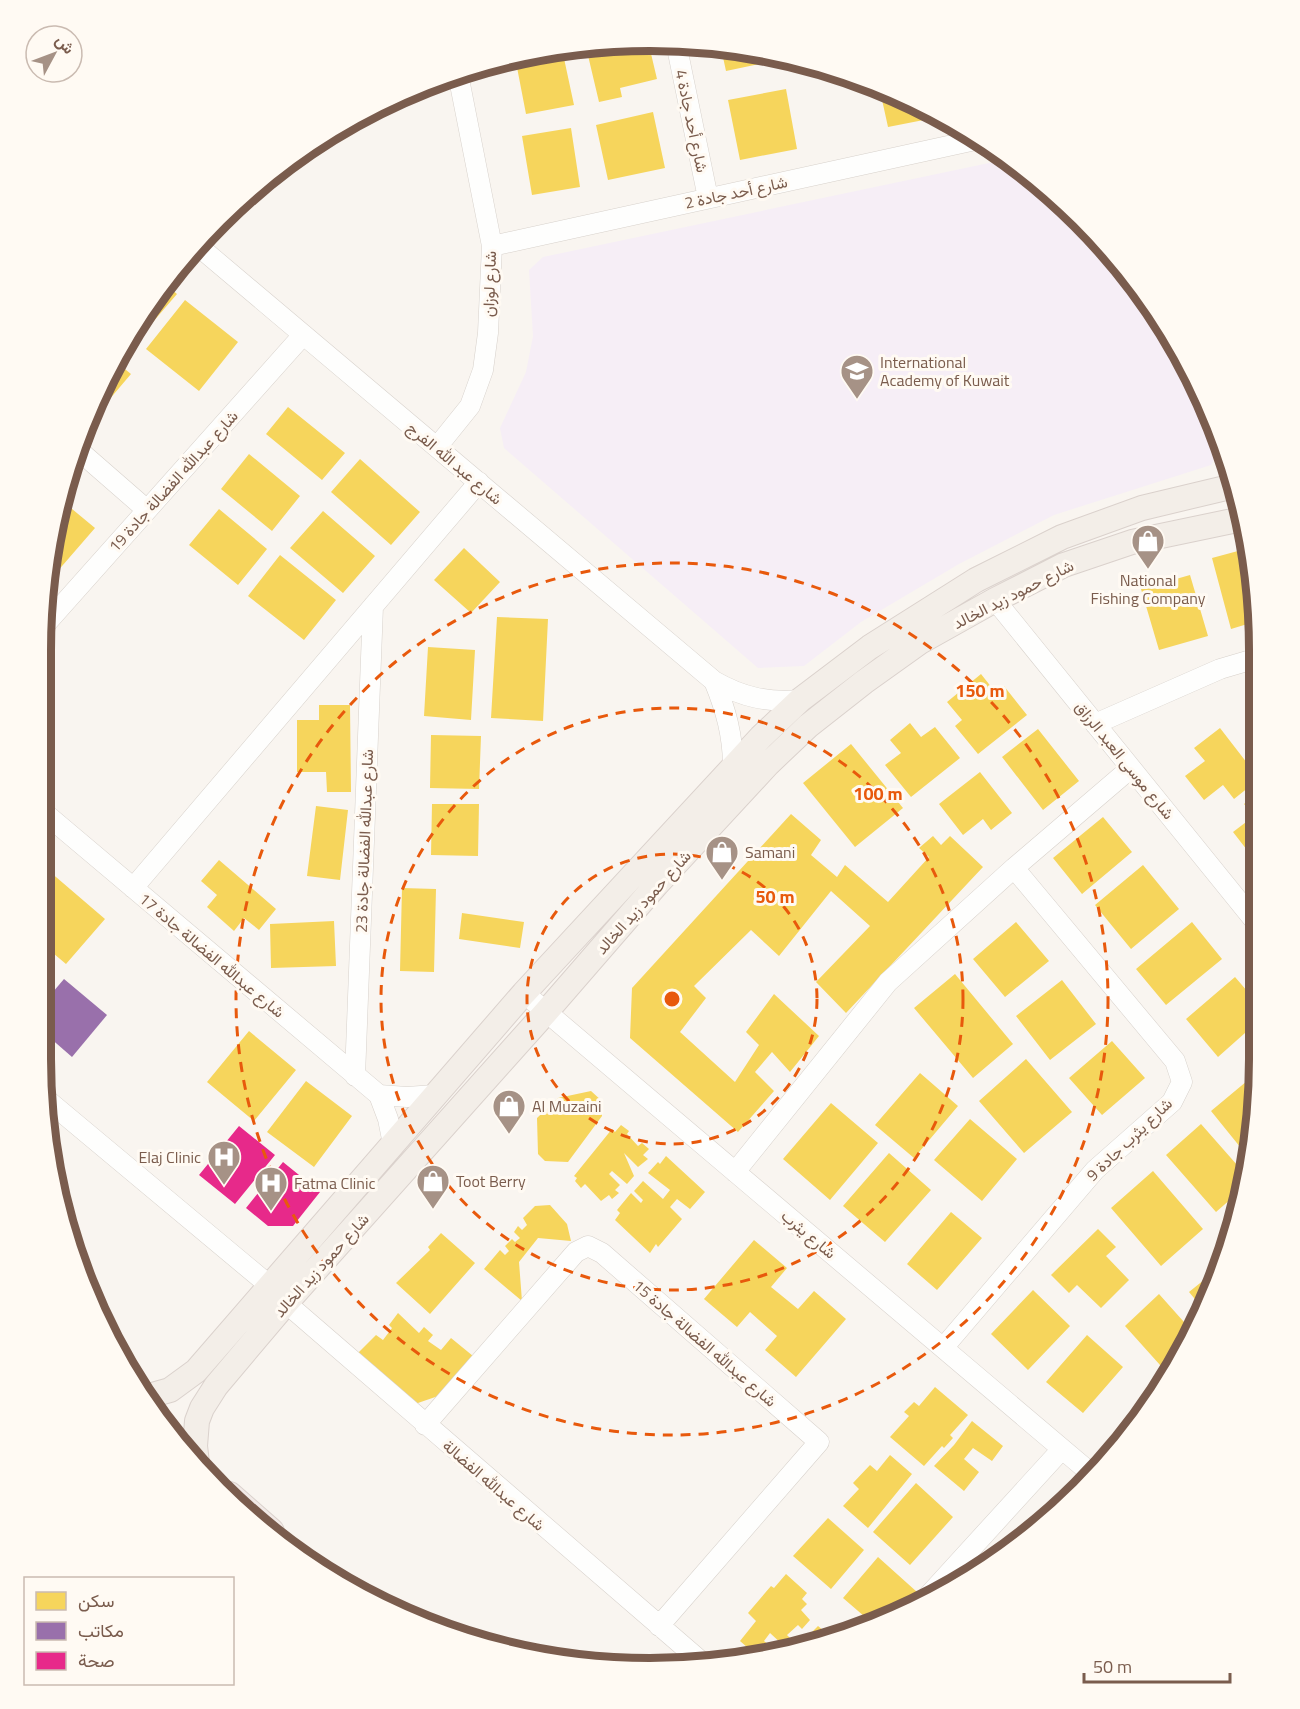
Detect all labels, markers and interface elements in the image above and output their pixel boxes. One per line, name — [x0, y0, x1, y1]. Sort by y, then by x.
north arrow — [24, 24, 84, 84]
text: ش — [50, 29, 81, 59]
street label: شارع أحد جادة 4 — [669, 67, 715, 175]
street label: شارع أحد جادة 2 — [682, 169, 790, 215]
street label: شارع لوزان — [476, 250, 502, 318]
place label: International Academy of Kuwait — [880, 350, 1010, 392]
school or university icon: International Academy of Kuwait — [839, 353, 875, 400]
street label: شارع عبدالله الفضالة جادة 19 — [103, 405, 243, 557]
street label: شارع عبد الله الفرج — [402, 416, 508, 510]
shop icon: National Fishing Company — [1130, 523, 1166, 570]
street label: شارع حمود زيد الخالد — [948, 553, 1078, 635]
place label: National Fishing Company — [1091, 568, 1206, 610]
text: 150 m — [955, 677, 1005, 704]
street label: شارع موسى العبد الرزاق — [1070, 696, 1180, 824]
street label: شارع عبدالله الفضالة جادة 23 — [349, 749, 379, 933]
text: 100 m — [853, 780, 903, 807]
shop icon: Samani — [704, 834, 740, 881]
place label: Samani — [745, 840, 795, 864]
street label: شارع حمود زيد الخالد — [590, 845, 696, 959]
text: 50 m — [755, 883, 795, 910]
street label: شارع عبدالله الفضالة جادة 17 — [134, 887, 290, 1023]
centre of rings — [662, 989, 682, 1009]
shop icon: Al Muzaini — [491, 1088, 527, 1135]
street label: شارع يثرب جادة 9 — [1081, 1092, 1177, 1186]
place label: Al Muzaini — [532, 1094, 602, 1118]
hospital icon: Elaj Clinic — [206, 1139, 242, 1186]
place label: Elaj Clinic — [138, 1145, 201, 1169]
shop icon: Toot Berry — [415, 1163, 451, 1210]
hospital icon: Fatma Clinic — [253, 1165, 289, 1212]
place label: Toot Berry — [456, 1169, 526, 1193]
place label: Fatma Clinic — [294, 1171, 375, 1195]
street label: شارع يثرب — [776, 1204, 842, 1264]
street label: شارع حمود زيد الخالد — [268, 1208, 374, 1322]
street label: شارع عبدالله الفضالة جادة 15 — [628, 1274, 782, 1412]
street label: شارع عبدالله الفضالة — [437, 1434, 551, 1536]
legend — [24, 1577, 234, 1685]
text: سكن — [78, 1587, 114, 1614]
text: مكاتب — [78, 1617, 124, 1644]
scale bar — [1084, 1646, 1230, 1684]
text: صحة — [78, 1647, 115, 1674]
text: 50 m — [1093, 1653, 1132, 1680]

